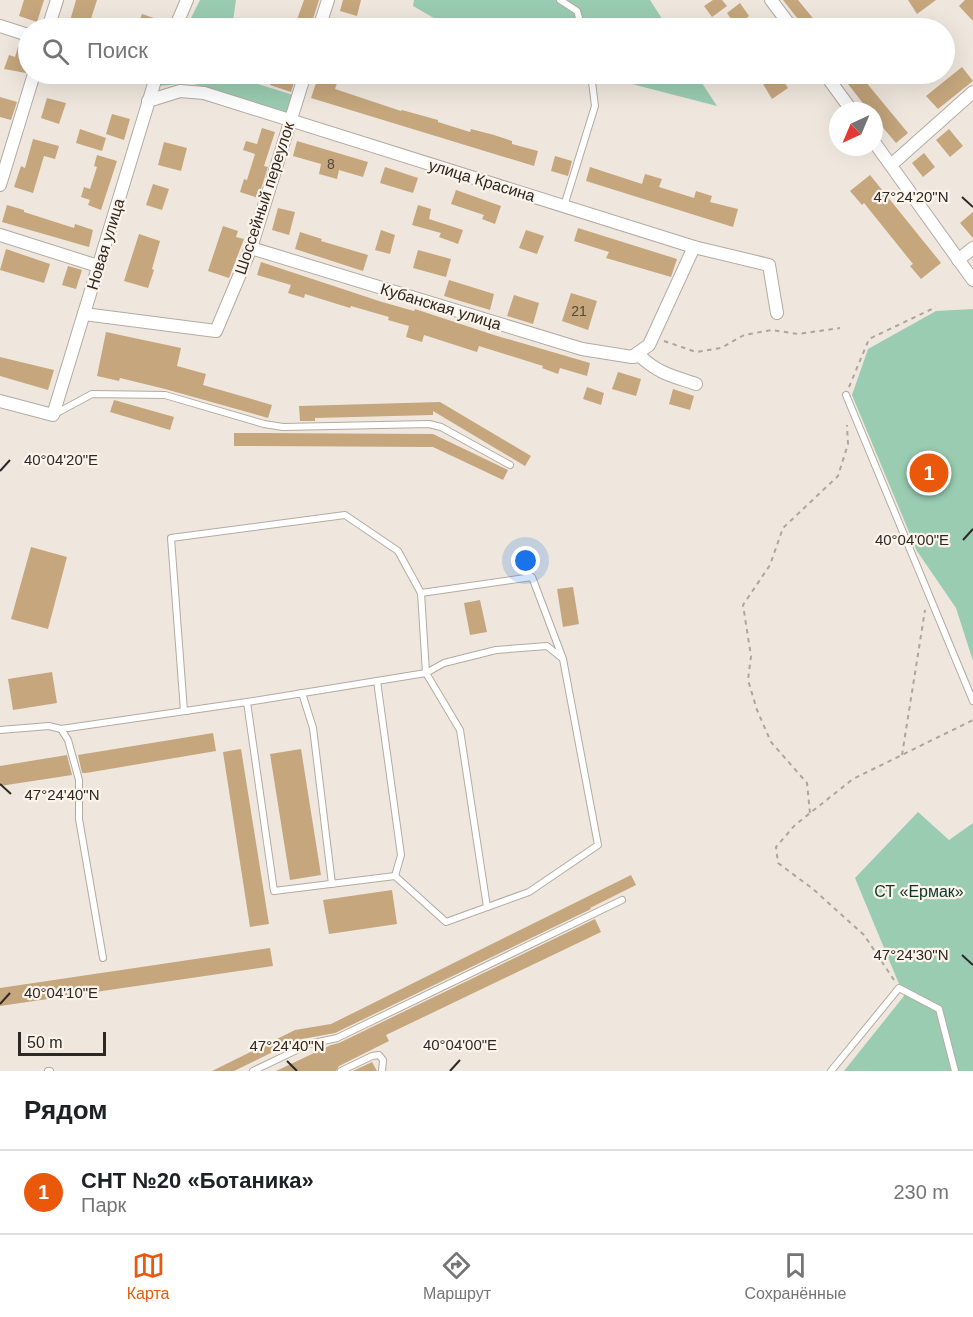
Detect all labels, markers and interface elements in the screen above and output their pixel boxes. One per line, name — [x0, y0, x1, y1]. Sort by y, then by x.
search box — [18, 18, 955, 84]
icon: search — [39, 35, 72, 68]
text: Поиск — [87, 38, 148, 63]
north arrow — [829, 102, 883, 156]
street label: Шоссейный переулок — [232, 119, 297, 277]
house number: 8 — [327, 156, 335, 172]
street label: улица Красина — [427, 156, 537, 205]
text: 47°24'20"N — [873, 188, 949, 205]
street label: Новая улица — [83, 196, 127, 292]
street label: Кубанская улица — [378, 280, 503, 333]
house number: 21 — [571, 303, 587, 319]
pin: 1 — [910, 450, 948, 496]
text: 40°04'20"E — [24, 451, 98, 468]
text: 40°04'00"E — [875, 531, 949, 548]
your location — [511, 546, 540, 575]
text: 47°24'40"N — [24, 786, 100, 803]
park label: СТ «Ермак» — [874, 883, 964, 900]
text: 47°24'30"N — [873, 946, 949, 963]
text: 40°04'10"E — [24, 984, 98, 1001]
scale bar — [18, 1029, 106, 1056]
text: 50 m — [27, 1034, 63, 1051]
text: 40°04'00"E — [423, 1036, 497, 1053]
text: 47°24'40"N — [249, 1037, 325, 1054]
text: Рядом — [24, 1095, 107, 1125]
text: СНТ №20 «Ботаника» — [81, 1168, 314, 1193]
text: 1 — [38, 1181, 49, 1203]
text: 230 m — [893, 1181, 949, 1203]
text: Парк — [81, 1194, 126, 1216]
tab: Карта — [127, 1249, 170, 1303]
tab: Маршрут — [423, 1249, 491, 1303]
tab: Сохранённые — [744, 1249, 846, 1303]

